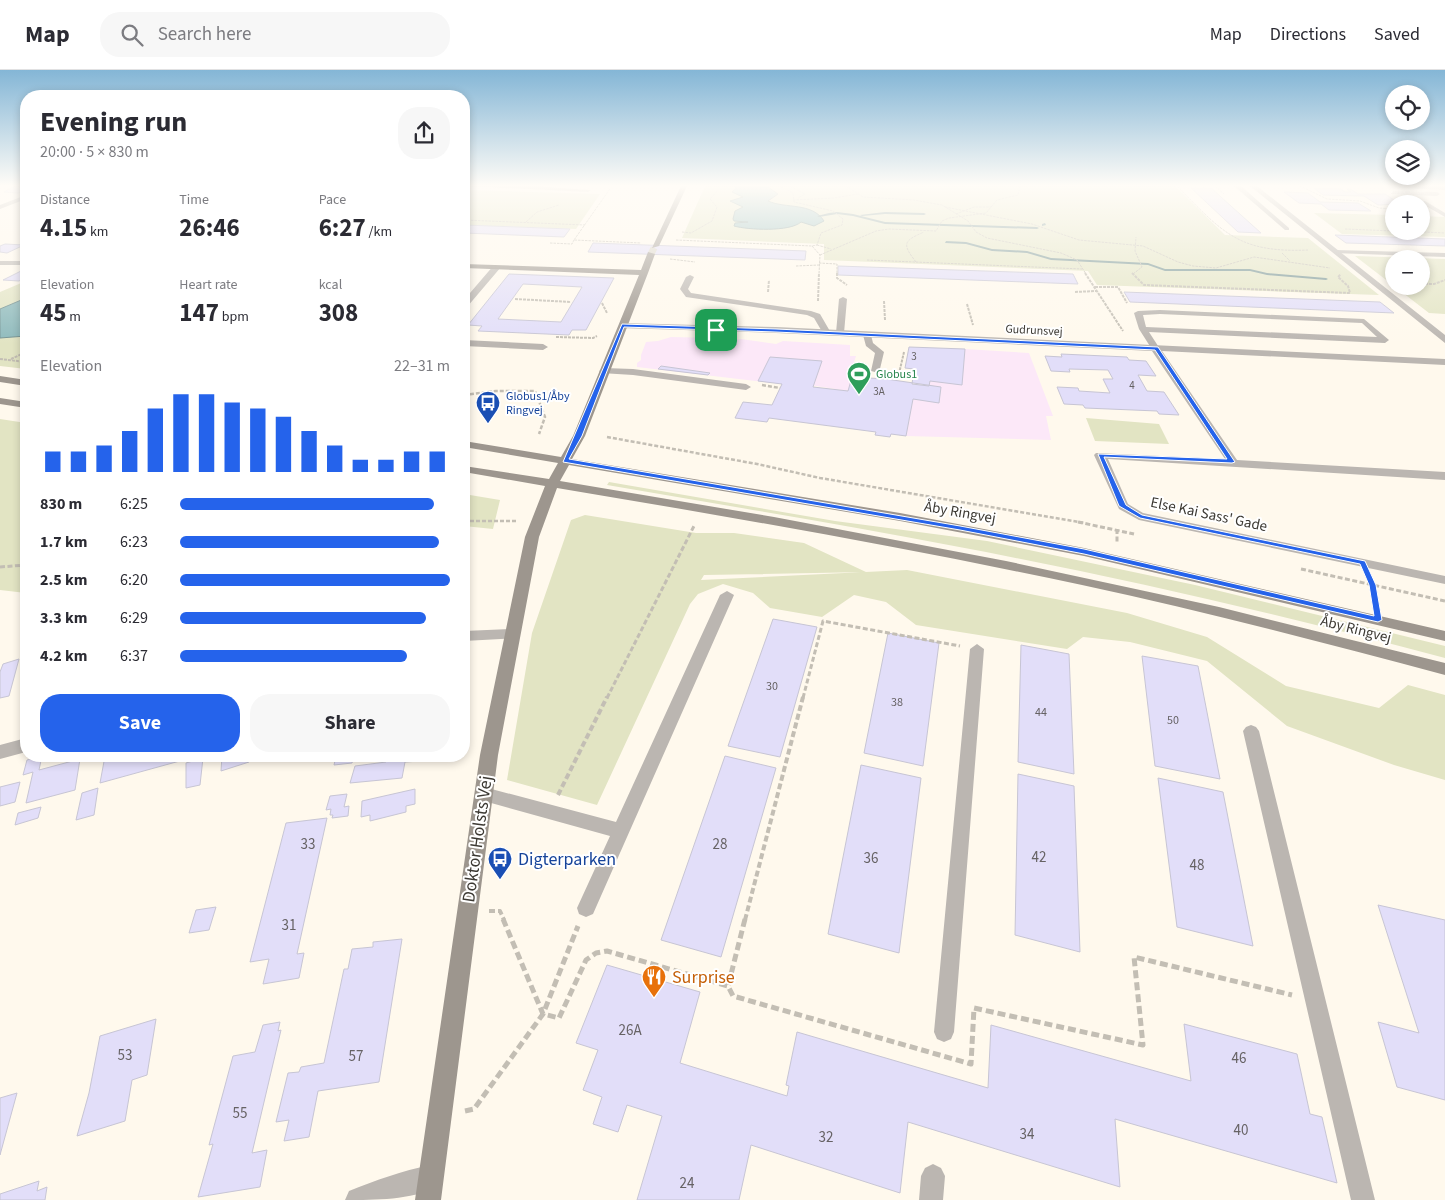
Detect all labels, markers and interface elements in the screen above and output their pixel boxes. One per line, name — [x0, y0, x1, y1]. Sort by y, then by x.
search box — [100, 12, 450, 57]
text: Map — [25, 17, 70, 52]
icon: search — [118, 21, 146, 49]
text: Search here — [158, 21, 251, 48]
text: Map — [1210, 22, 1242, 47]
text: Directions — [1270, 22, 1346, 47]
text: Saved — [1374, 22, 1420, 47]
map controls — [1385, 85, 1430, 295]
button: locate — [1385, 85, 1430, 130]
text: Evening run — [40, 102, 187, 142]
button: share — [398, 107, 450, 159]
button: layers — [1385, 140, 1430, 185]
text: 20:00 · 5 × 830 m — [40, 141, 149, 163]
text: Distance — [40, 190, 90, 210]
text: Time — [179, 190, 209, 210]
text: Pace — [319, 190, 346, 210]
button: + — [1385, 195, 1430, 240]
text: 4.15 — [40, 210, 87, 246]
text: 26:46 — [179, 210, 240, 246]
text: 6:27 — [319, 210, 366, 246]
text: km — [87, 222, 108, 242]
text: /km — [366, 222, 392, 242]
button: − — [1385, 250, 1430, 295]
text: Elevation — [40, 275, 95, 295]
text: Heart rate — [179, 275, 238, 295]
text: kcal — [319, 275, 342, 295]
text: 45 — [40, 295, 66, 331]
text: 147 — [179, 295, 219, 331]
text: 308 — [319, 295, 358, 331]
text: m — [66, 307, 81, 327]
text: bpm — [219, 307, 249, 327]
pin — [695, 309, 737, 351]
icon: arrive — [702, 316, 730, 344]
street label: Gudrunsvej — [1005, 321, 1063, 340]
house number: 3 — [911, 349, 917, 364]
text: Elevation — [40, 355, 102, 377]
text: 22–31 m — [394, 355, 450, 377]
sports icon: Globus1 — [846, 361, 872, 395]
place label: Globus1 — [876, 366, 917, 383]
house number: 4 — [1129, 378, 1135, 393]
house number: 3A — [873, 384, 885, 399]
place label: Globus1/Åby Ringvej — [506, 388, 570, 419]
bus stop icon: Globus1/Åby Ringvej — [475, 390, 501, 424]
street label: Else Kai Sass' Gade — [1149, 492, 1269, 537]
text: 830 m — [40, 493, 82, 515]
text: 6:25 — [120, 493, 148, 515]
street label: Åby Ringvej — [922, 496, 997, 529]
text: 1.7 km — [40, 531, 87, 553]
text: 6:23 — [120, 531, 148, 553]
text: 2.5 km — [40, 569, 87, 591]
text: 6:20 — [120, 569, 148, 591]
text: 3.3 km — [40, 607, 87, 629]
text: 6:29 — [120, 607, 148, 629]
street label: Åby Ringvej — [1318, 611, 1394, 648]
text: 4.2 km — [40, 645, 87, 667]
text: 6:37 — [120, 645, 148, 667]
house number: 30 — [766, 678, 778, 695]
button: Save — [40, 694, 240, 752]
button: Share — [250, 694, 450, 752]
house number: 38 — [891, 694, 903, 711]
house number: 44 — [1035, 704, 1047, 721]
house number: 50 — [1167, 712, 1179, 729]
street label: Doktor Holsts Vej — [456, 774, 499, 904]
house number: 33 — [301, 834, 315, 855]
house number: 28 — [713, 834, 727, 855]
bus stop icon: Digterparken — [487, 846, 513, 880]
place label: Digterparken — [518, 847, 616, 872]
house number: 42 — [1032, 847, 1046, 868]
house number: 36 — [864, 848, 878, 869]
house number: 48 — [1190, 855, 1204, 876]
house number: 31 — [282, 915, 296, 936]
restaurant icon: Surprise — [641, 964, 667, 998]
place label: Surprise — [672, 965, 735, 990]
house number: 26A — [618, 1020, 642, 1041]
house number: 53 — [118, 1045, 132, 1066]
house number: 57 — [349, 1046, 363, 1067]
house number: 46 — [1232, 1048, 1246, 1069]
house number: 55 — [233, 1103, 247, 1124]
house number: 40 — [1234, 1120, 1248, 1141]
house number: 34 — [1020, 1124, 1035, 1145]
house number: 32 — [819, 1127, 833, 1148]
house number: 24 — [680, 1173, 695, 1194]

